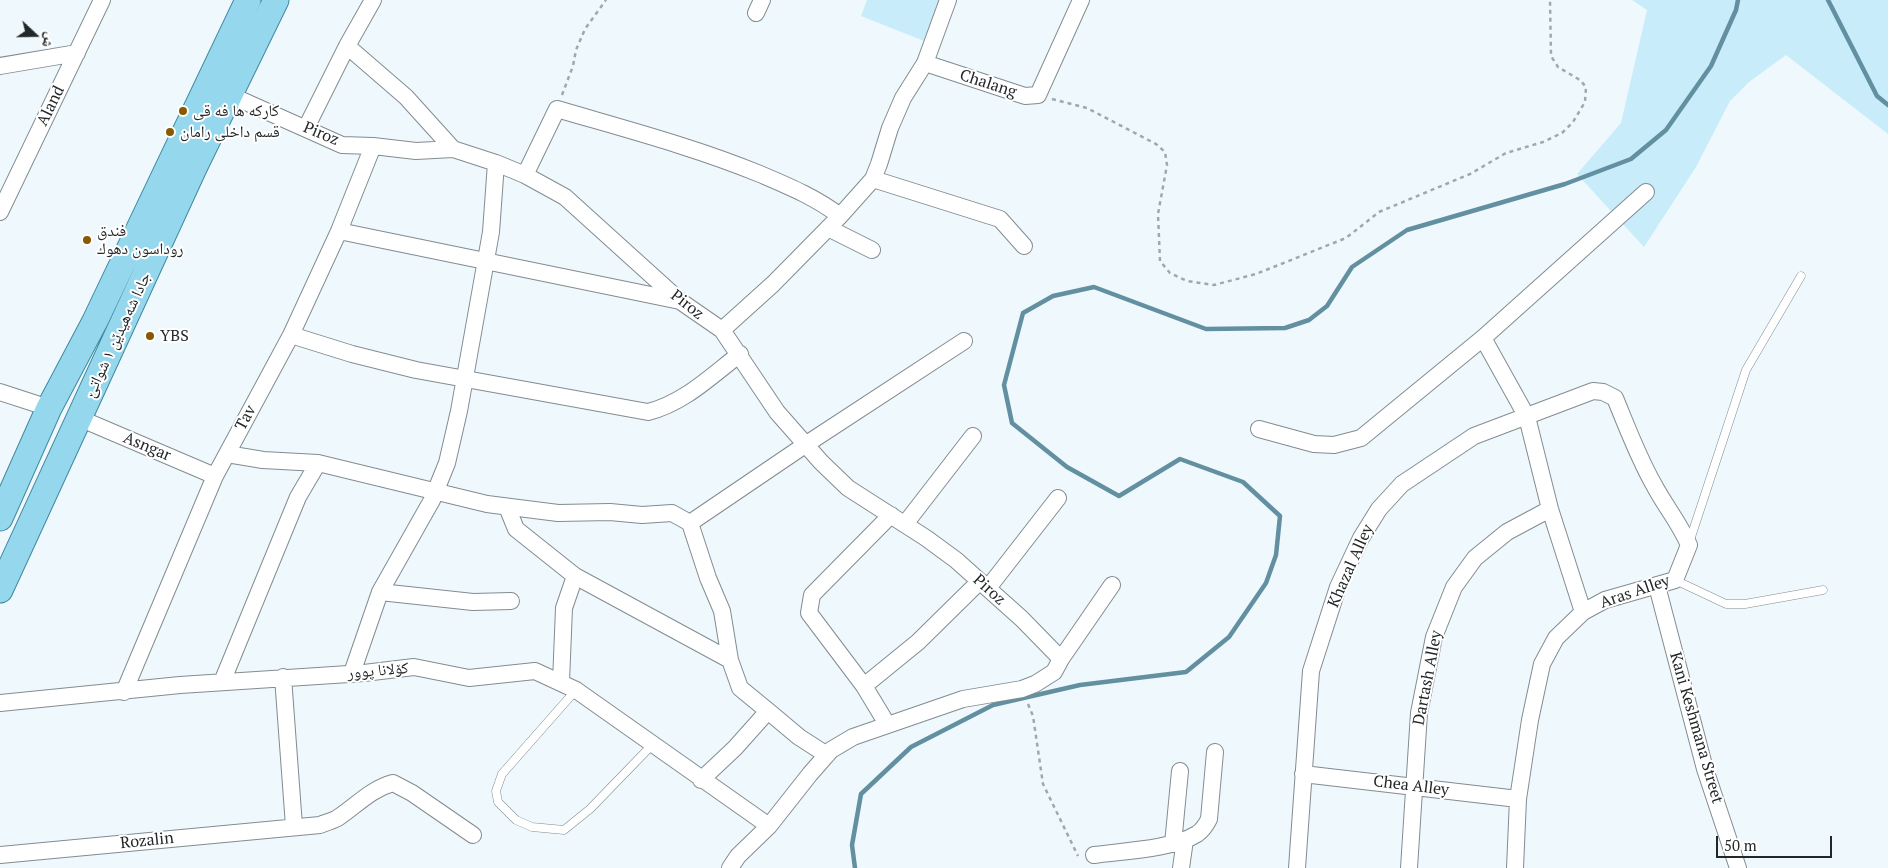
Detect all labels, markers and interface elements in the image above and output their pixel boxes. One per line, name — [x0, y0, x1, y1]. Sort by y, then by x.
north arrow — [10, 10, 60, 60]
text: ش — [38, 30, 61, 51]
street label: Chalang — [957, 66, 1019, 102]
street label: Aland — [33, 83, 69, 129]
place label: كاركه ها فه قى — [193, 101, 279, 121]
marker: كاركه ها فه قى — [177, 105, 189, 117]
street label: Piroz — [300, 118, 342, 150]
place label: قسم داخلی رامان — [180, 122, 280, 142]
marker: قسم داخلی رامان — [164, 126, 176, 138]
place label: فندق روداسون دهوك — [97, 221, 184, 259]
marker: فندق روداسون دهوك — [81, 234, 93, 246]
street label: جادا شەهیدێن ١ شواتێ — [81, 269, 155, 401]
street label: Piroz — [667, 286, 707, 324]
place label: YBS — [160, 326, 189, 346]
marker: YBS — [144, 330, 156, 342]
street label: Tav — [232, 402, 260, 434]
street label: Asngar — [120, 428, 174, 466]
street label: Khazal Alley — [1324, 522, 1378, 610]
street label: Piroz — [969, 571, 1009, 609]
street label: Aras Alley — [1598, 571, 1672, 613]
street label: Dartash Alley — [1409, 629, 1447, 727]
street label: Kani Keshmana Street — [1665, 650, 1727, 806]
street label: کۆلانا پوور — [347, 659, 409, 683]
street label: Chea Alley — [1372, 772, 1450, 800]
scale bar — [1718, 826, 1834, 858]
street label: Rozalin — [119, 829, 175, 853]
text: 50 m — [1724, 835, 1757, 855]

